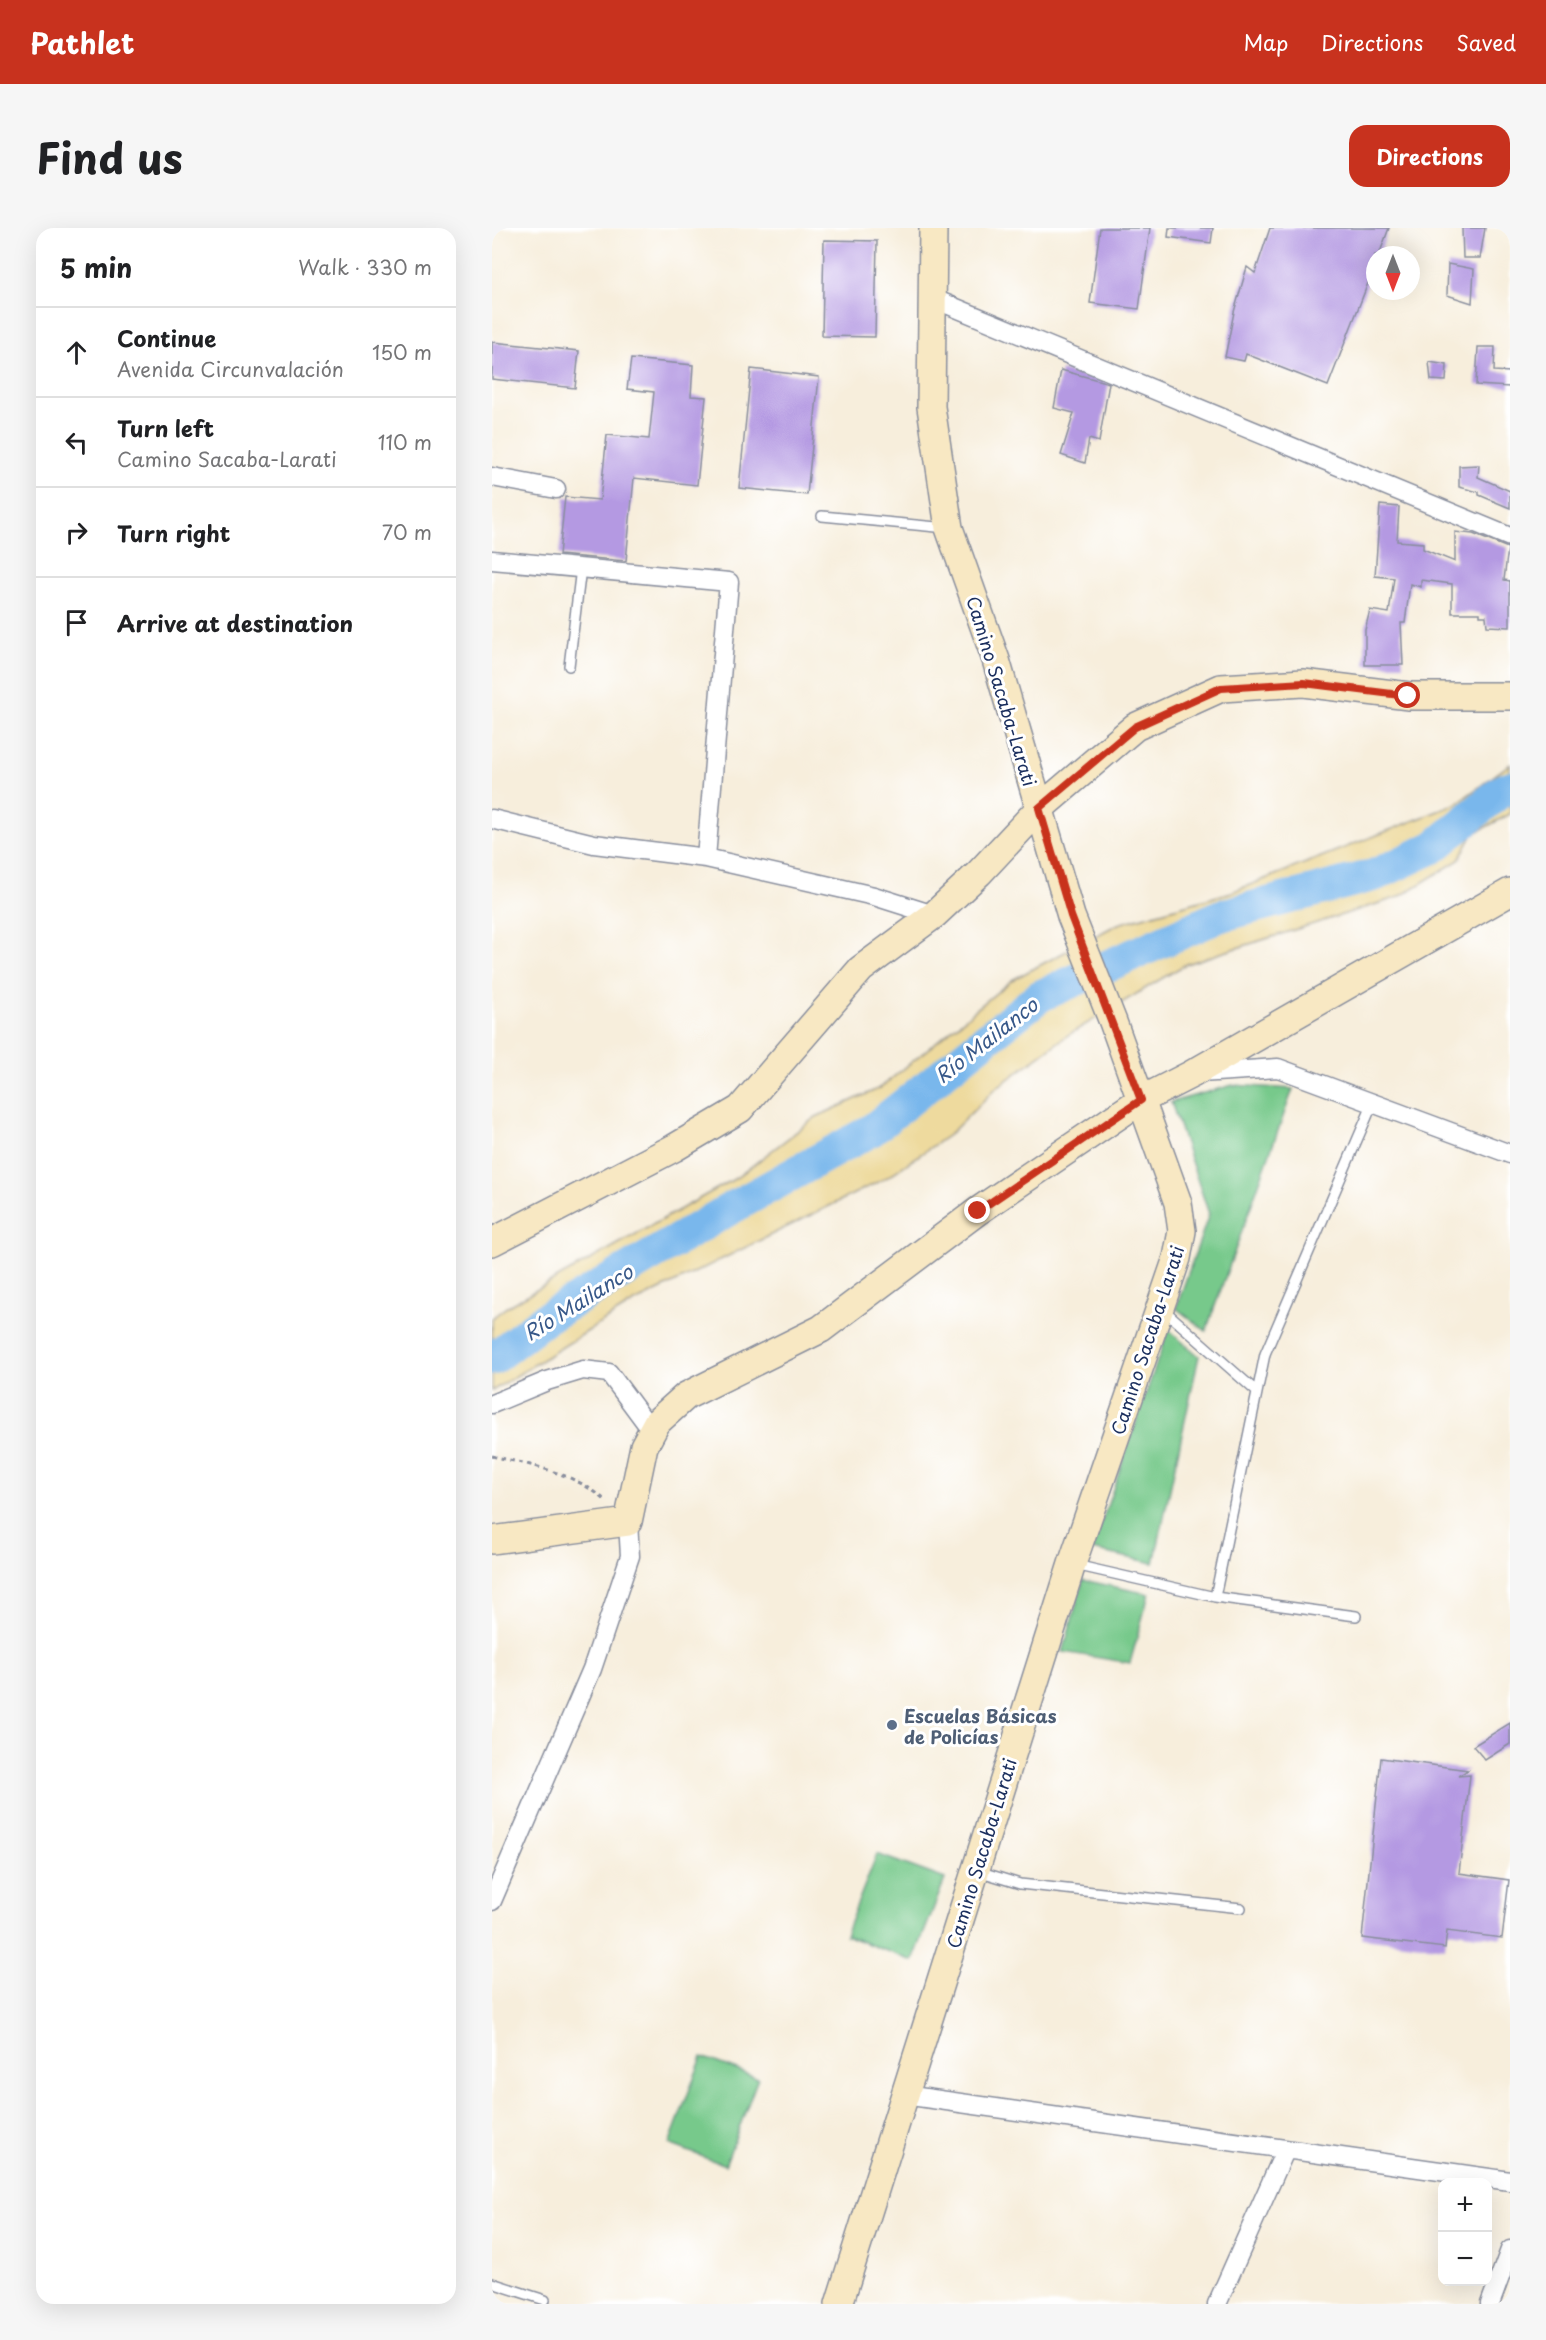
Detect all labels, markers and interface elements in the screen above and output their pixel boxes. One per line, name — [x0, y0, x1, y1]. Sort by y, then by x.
text: Pathlet — [30, 21, 134, 64]
text: Map — [1243, 26, 1288, 58]
text: Directions — [1321, 26, 1423, 58]
text: Saved — [1456, 26, 1516, 58]
text: Find us — [36, 125, 183, 188]
button: Directions — [1349, 125, 1510, 187]
north arrow — [1366, 246, 1420, 300]
text: 5 min — [60, 248, 132, 287]
text: Walk · 330 m — [298, 252, 432, 282]
text: Continue — [117, 321, 216, 354]
icon: ahead — [60, 336, 93, 369]
text: 150 m — [372, 337, 432, 367]
text: Avenida Circunvalación — [117, 354, 344, 384]
text: Turn left — [117, 411, 214, 444]
icon: left — [60, 426, 93, 459]
text: 110 m — [378, 427, 432, 457]
text: Camino Sacaba-Larati — [117, 444, 337, 474]
icon: right — [60, 516, 93, 549]
text: Turn right — [117, 516, 230, 549]
text: 70 m — [382, 517, 432, 547]
street label: Camino Sacaba-Larati — [960, 593, 1044, 789]
icon: arrive — [60, 606, 93, 639]
text: Arrive at destination — [117, 606, 353, 639]
route start — [1394, 682, 1420, 708]
water label: Río Mailanco — [928, 990, 1045, 1090]
route end — [964, 1197, 990, 1223]
street label: Camino Sacaba-Larati — [1104, 1242, 1190, 1438]
water label: Río Mailanco — [518, 1256, 639, 1347]
place label: Escuelas Básicas de Policías — [904, 1702, 1057, 1750]
marker: Escuelas Básicas de Policías — [885, 1718, 899, 1732]
street label: Camino Sacaba-Larati — [939, 1755, 1023, 1951]
map controls — [1438, 2178, 1492, 2286]
button: + — [1438, 2178, 1492, 2232]
button: − — [1438, 2232, 1492, 2286]

